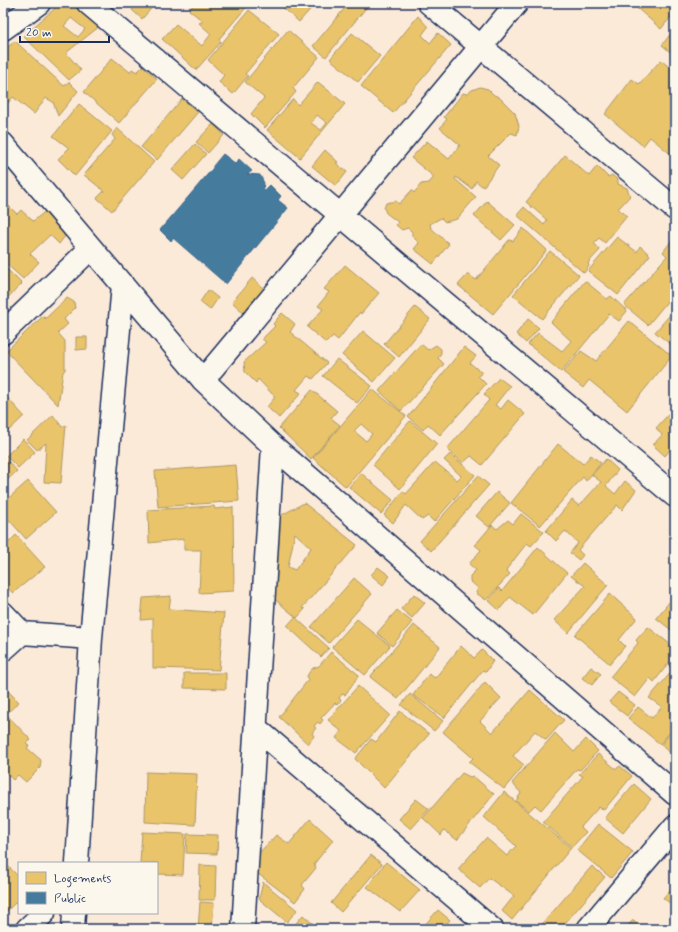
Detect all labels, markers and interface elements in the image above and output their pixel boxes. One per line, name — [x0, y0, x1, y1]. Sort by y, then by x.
scale bar — [20, 18, 109, 44]
text: 20 m — [26, 25, 52, 41]
legend — [18, 862, 158, 914]
text: Logements — [54, 871, 111, 888]
text: Public — [54, 891, 86, 907]

